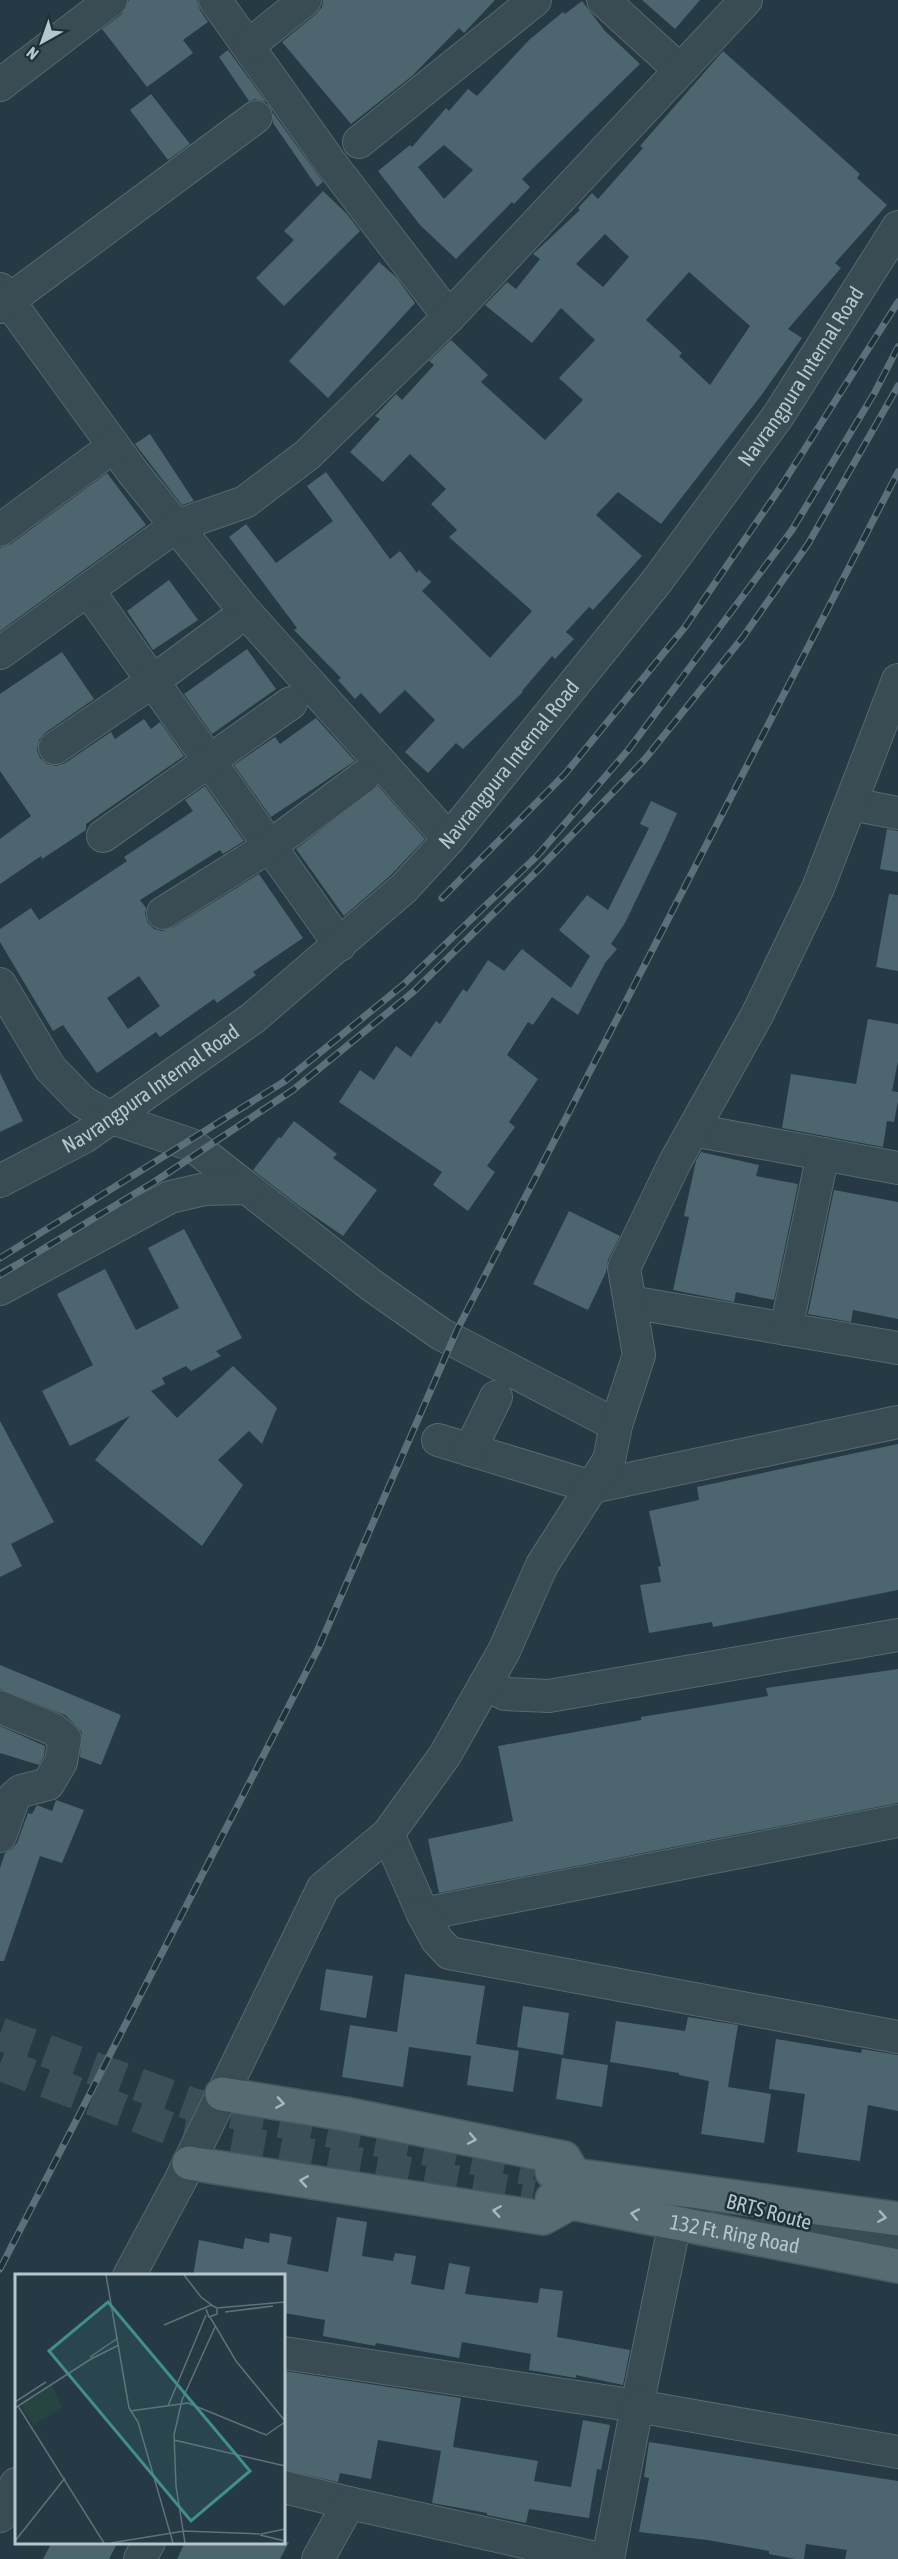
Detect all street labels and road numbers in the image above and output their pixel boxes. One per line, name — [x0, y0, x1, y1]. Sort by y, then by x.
street label: Navrangpura Internal Road — [732, 282, 868, 470]
street label: Navrangpura Internal Road — [433, 675, 583, 853]
street label: Navrangpura Internal Road — [58, 1019, 243, 1157]
street label: BRTS Route — [724, 2188, 815, 2234]
street label: 132 Ft. Ring Road — [668, 2209, 802, 2258]

